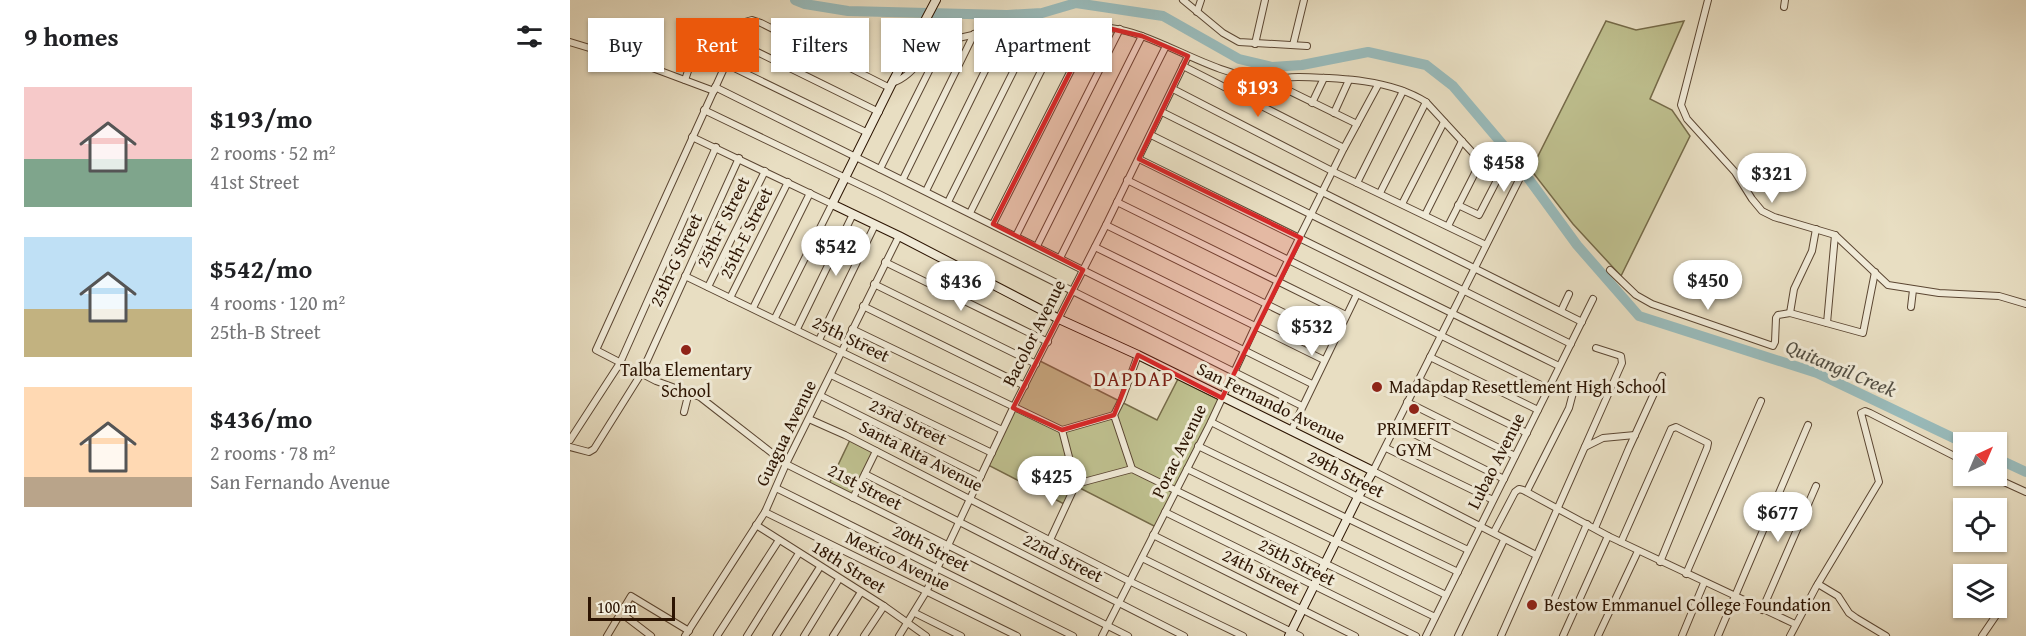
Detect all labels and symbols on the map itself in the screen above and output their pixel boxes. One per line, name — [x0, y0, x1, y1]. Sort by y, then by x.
pin: $193 — [1222, 67, 1294, 118]
pin: $458 — [1468, 142, 1540, 193]
pin: $321 — [1736, 153, 1808, 204]
street label: 25th-F Street — [689, 171, 757, 272]
street label: 25th-E Street — [712, 182, 780, 283]
street label: 25th-G Street — [642, 208, 709, 311]
pin: $542 — [800, 226, 872, 277]
pin: $450 — [1672, 260, 1744, 311]
pin: $436 — [925, 261, 997, 312]
street label: Bacolor Avenue — [995, 275, 1072, 391]
pin: $532 — [1276, 306, 1348, 357]
street label: 25th Street — [808, 308, 895, 369]
water label: Quitangil Creek — [1781, 331, 1902, 404]
marker: Talba Elementary School — [679, 343, 693, 357]
street label: San Fernando Avenue — [1192, 355, 1350, 450]
place label: Talba Elementary School — [620, 356, 752, 404]
district label: DAPDAP — [1093, 363, 1175, 394]
place label: Madapdap Resettlement High School — [1389, 373, 1666, 400]
street label: Guagua Avenue — [748, 375, 823, 491]
marker: Madapdap Resettlement High School — [1370, 380, 1384, 394]
street label: 23rd Street — [865, 391, 952, 452]
street label: Porac Avenue — [1144, 399, 1213, 502]
marker: PRIMEFIT GYM — [1407, 402, 1421, 416]
street label: Lubao Avenue — [1460, 408, 1531, 514]
street label: Santa Rita Avenue — [855, 413, 988, 498]
place label: PRIMEFIT GYM — [1377, 415, 1451, 463]
north arrow — [1953, 432, 2007, 486]
street label: 29th Street — [1303, 443, 1390, 505]
street label: 21st Street — [823, 456, 908, 517]
pin: $425 — [1016, 456, 1088, 507]
pin: $677 — [1742, 492, 1814, 543]
street label: 20th Street — [888, 517, 975, 579]
street label: Mexico Avenue — [841, 524, 955, 598]
street label: 22nd Street — [1019, 526, 1108, 590]
street label: 25th Street — [1254, 531, 1341, 593]
street label: 18th Street — [807, 533, 892, 600]
street label: 24th Street — [1218, 541, 1305, 602]
place label: Bestow Emmanuel College Foundation — [1544, 591, 1831, 618]
scale bar — [588, 594, 675, 622]
marker: Bestow Emmanuel College Foundation — [1525, 598, 1539, 612]

